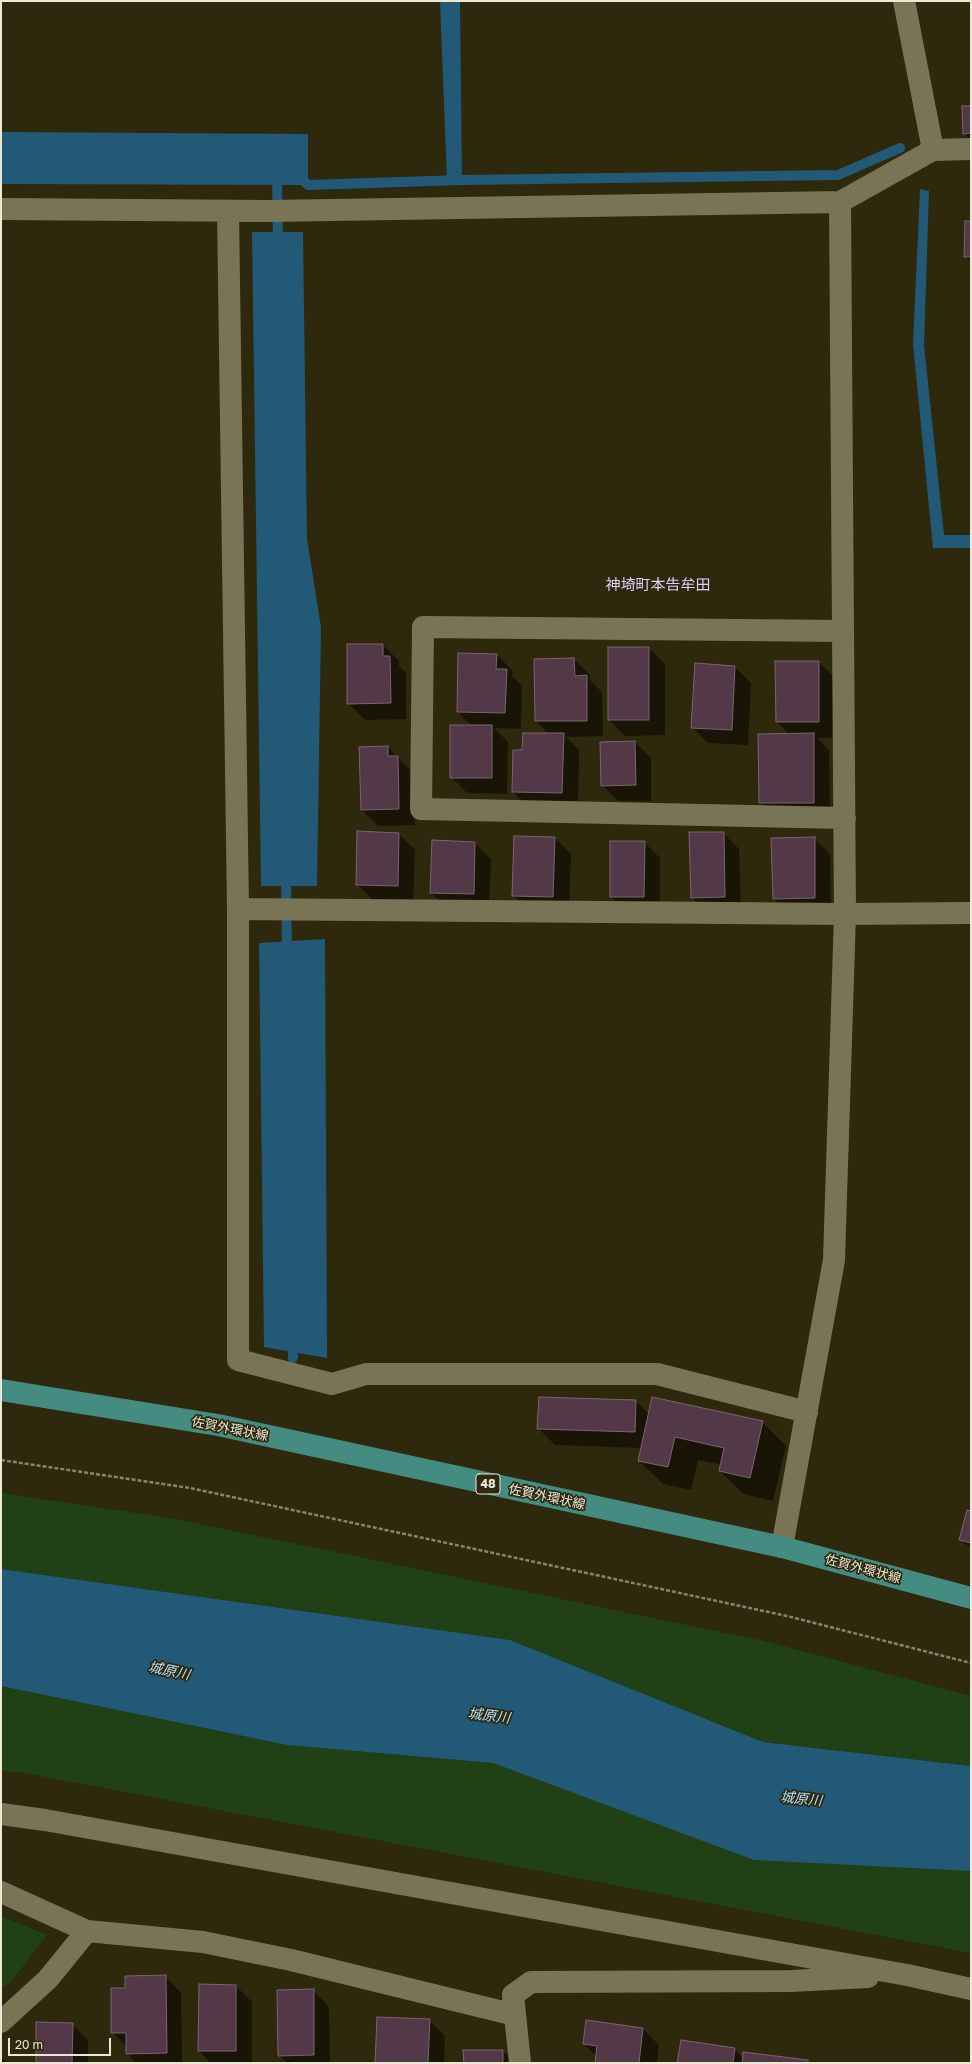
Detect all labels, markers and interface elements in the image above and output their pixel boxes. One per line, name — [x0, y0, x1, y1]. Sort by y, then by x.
district label: 神埼町本告牟田 — [606, 576, 710, 594]
street label: 佐賀外環状線 — [190, 1414, 270, 1444]
road number: 48 — [476, 1474, 500, 1494]
street label: 佐賀外環状線 — [507, 1481, 587, 1513]
street label: 佐賀外環状線 — [823, 1551, 903, 1587]
water label: 城原川 — [147, 1658, 191, 1684]
water label: 城原川 — [467, 1705, 511, 1727]
water label: 城原川 — [779, 1788, 823, 1810]
scale bar — [10, 2030, 113, 2056]
text: 20 m — [15, 2037, 43, 2052]

